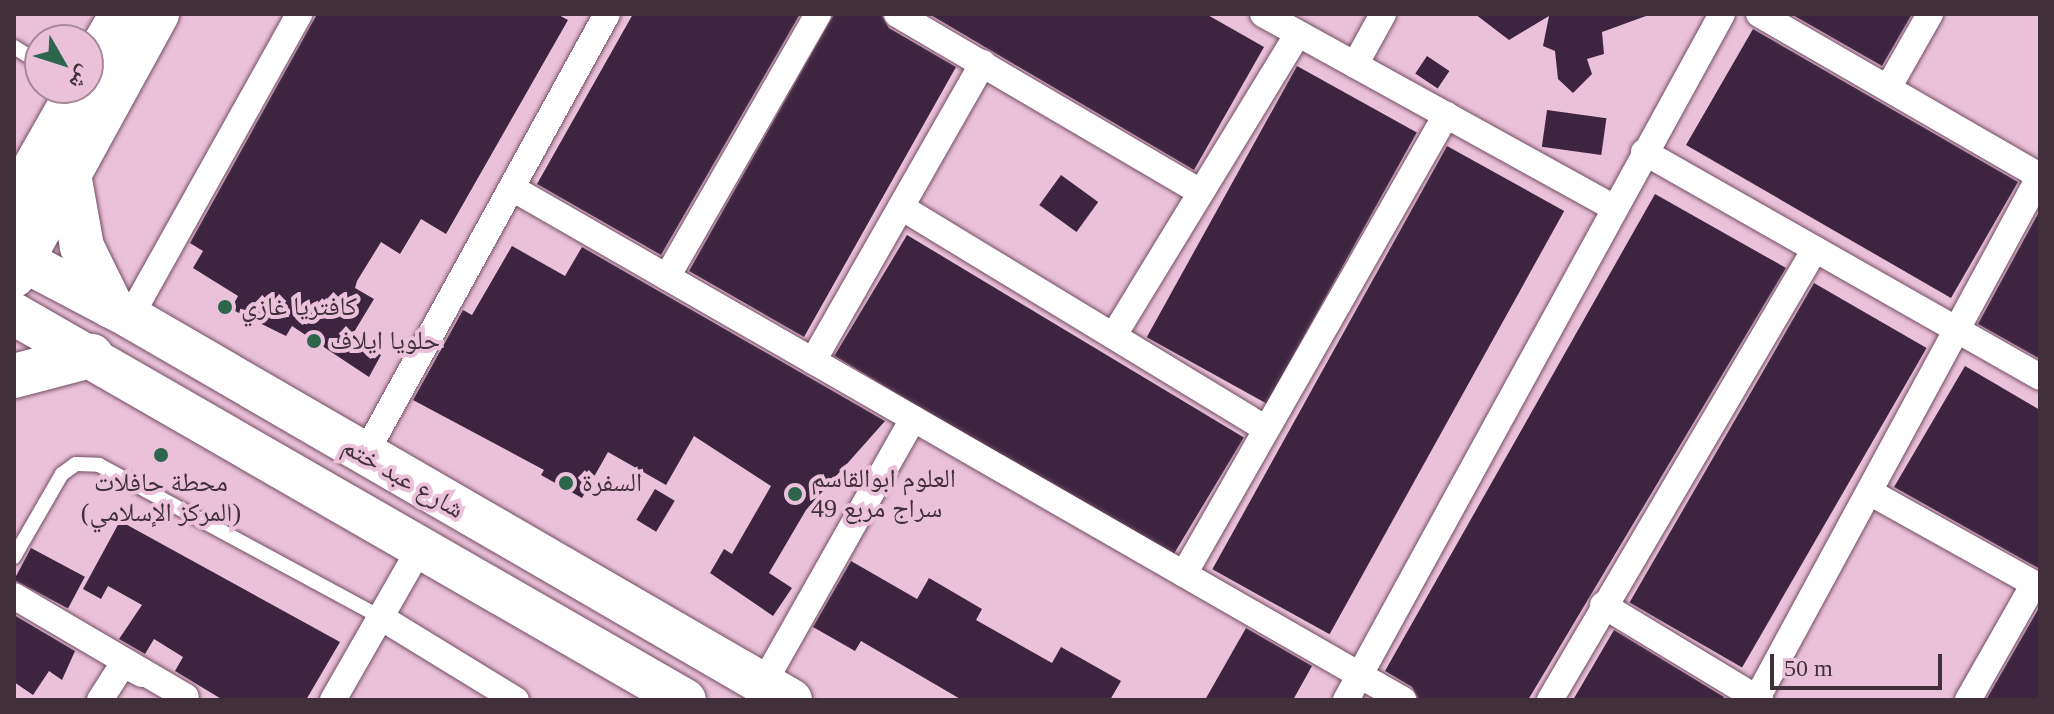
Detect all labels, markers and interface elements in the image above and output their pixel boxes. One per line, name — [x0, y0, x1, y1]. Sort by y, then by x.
north arrow — [24, 24, 104, 104]
text: ش — [64, 61, 99, 95]
place label: كافتريا غازي — [241, 291, 357, 323]
marker: كافتريا غازي — [216, 298, 234, 316]
place label: حلويا ايلاف — [330, 325, 440, 357]
marker: حلويا ايلاف — [305, 332, 323, 350]
street label: شارع عبد ختم — [337, 431, 469, 525]
marker: محطة حافلات (المركز الإسلامي) — [152, 446, 170, 464]
place label: العلوم ابوالقاسم سراج مربع 49 — [811, 463, 956, 524]
place label: محطة حافلات (المركز الإسلامي) — [81, 467, 241, 528]
place label: السفرة — [582, 467, 642, 499]
marker: السفرة — [557, 474, 575, 492]
marker: العلوم ابوالقاسم سراج مربع 49 — [786, 485, 804, 503]
scale bar — [1774, 638, 1946, 688]
text: 50 m — [1784, 655, 1833, 681]

